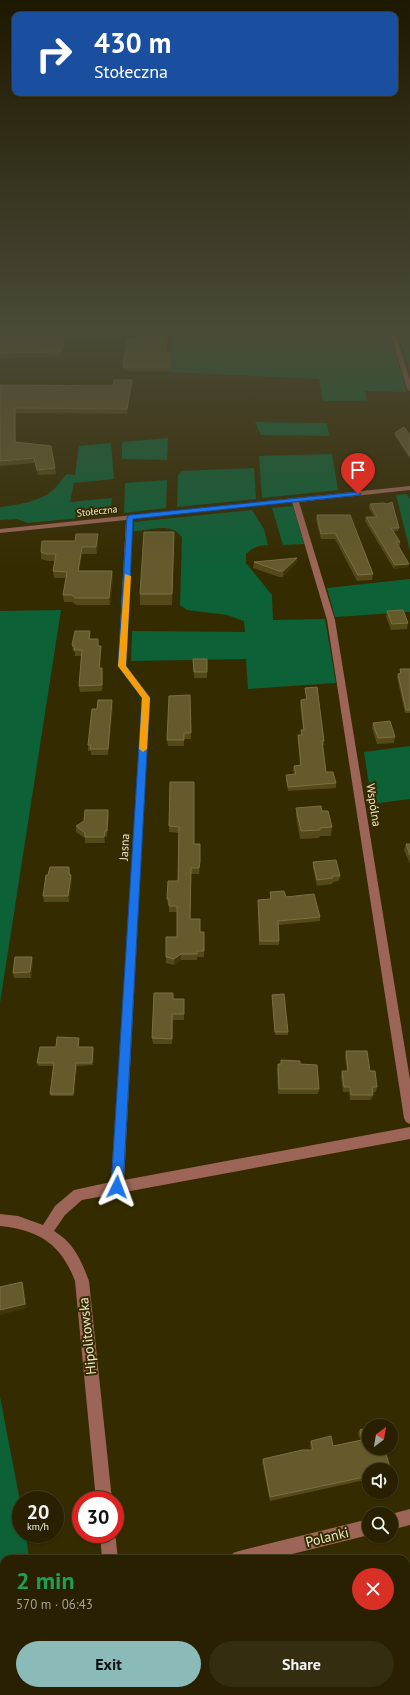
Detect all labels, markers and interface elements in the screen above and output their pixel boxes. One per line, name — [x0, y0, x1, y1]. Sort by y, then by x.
text: 430 m — [94, 24, 171, 61]
icon: right — [28, 28, 80, 80]
text: Stołeczna — [94, 60, 168, 83]
pin — [341, 453, 375, 494]
icon: arrive — [347, 459, 369, 481]
street label: Stołeczna — [76, 502, 118, 520]
street label: Wspólna — [363, 782, 385, 828]
street label: Jasna — [116, 833, 132, 862]
position arrow — [96, 1166, 138, 1208]
street label: Hipolitowska — [74, 1296, 100, 1376]
north arrow — [362, 1419, 398, 1455]
map controls — [362, 1419, 398, 1543]
button: sound — [362, 1463, 398, 1499]
speed limit sign: 30 — [72, 1491, 124, 1543]
text: 20 — [27, 1499, 49, 1525]
button: search — [362, 1507, 398, 1543]
text: km/h — [27, 1520, 49, 1533]
street label: Polanki — [303, 1523, 351, 1551]
text: 2 min — [16, 1565, 75, 1596]
button: close — [352, 1568, 394, 1610]
text: 570 m · 06:43 — [16, 1596, 93, 1613]
button: Exit — [16, 1641, 201, 1687]
button: Share — [209, 1641, 394, 1687]

